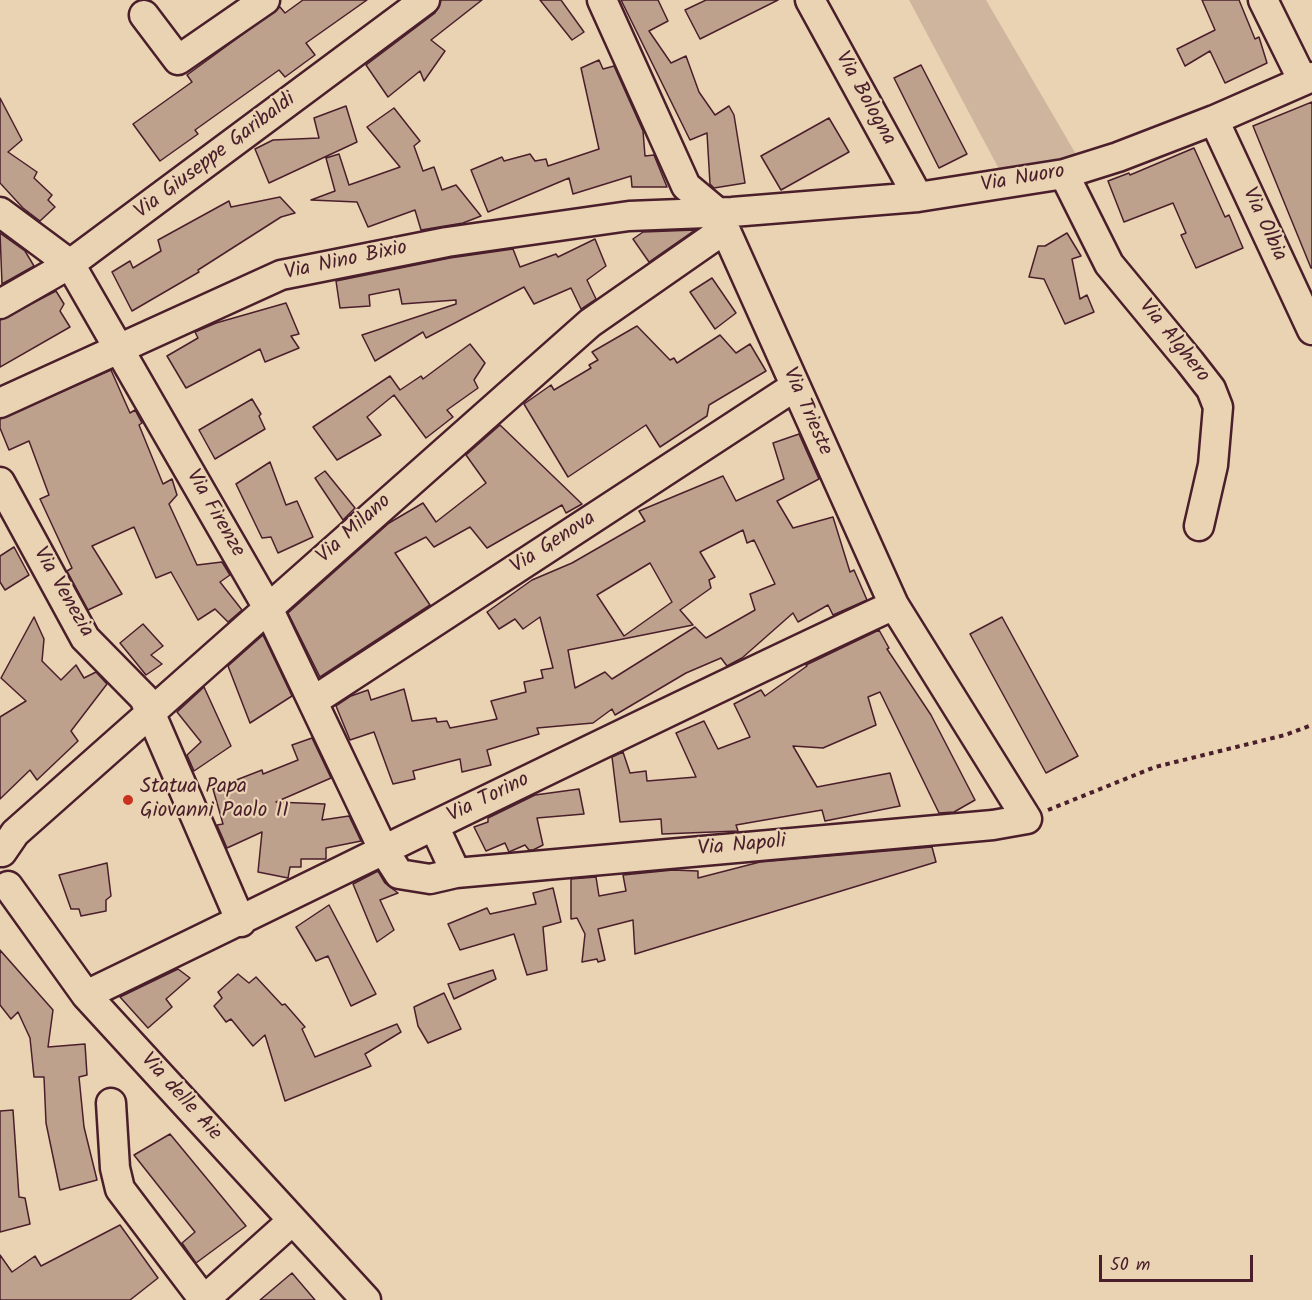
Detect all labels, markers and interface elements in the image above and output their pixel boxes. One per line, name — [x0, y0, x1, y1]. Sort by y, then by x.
street label: Via Bologna — [828, 48, 900, 150]
street label: Via Giuseppe Garibaldi — [131, 88, 301, 226]
street label: Via Nuoro — [979, 160, 1067, 200]
street label: Via Olbia — [1235, 184, 1291, 266]
street label: Via Nino Bixio — [282, 237, 410, 287]
street label: Via Alghero — [1132, 295, 1214, 389]
street label: Via Trieste — [775, 364, 837, 460]
street label: Via Firenze — [179, 466, 249, 562]
street label: Via Milano — [312, 490, 398, 570]
street label: Via Genova — [507, 507, 601, 581]
street label: Via Venezia — [26, 543, 98, 643]
street label: Via Torino — [444, 768, 534, 830]
place label: Statua Papa Giovanni Paolo II — [140, 775, 289, 825]
marker: Statua Papa Giovanni Paolo II — [121, 793, 135, 807]
street label: Via Napoli — [697, 831, 787, 863]
street label: Via delle Aie — [134, 1049, 226, 1147]
scale bar — [1102, 1243, 1256, 1281]
text: 50 m — [1110, 1251, 1150, 1280]

